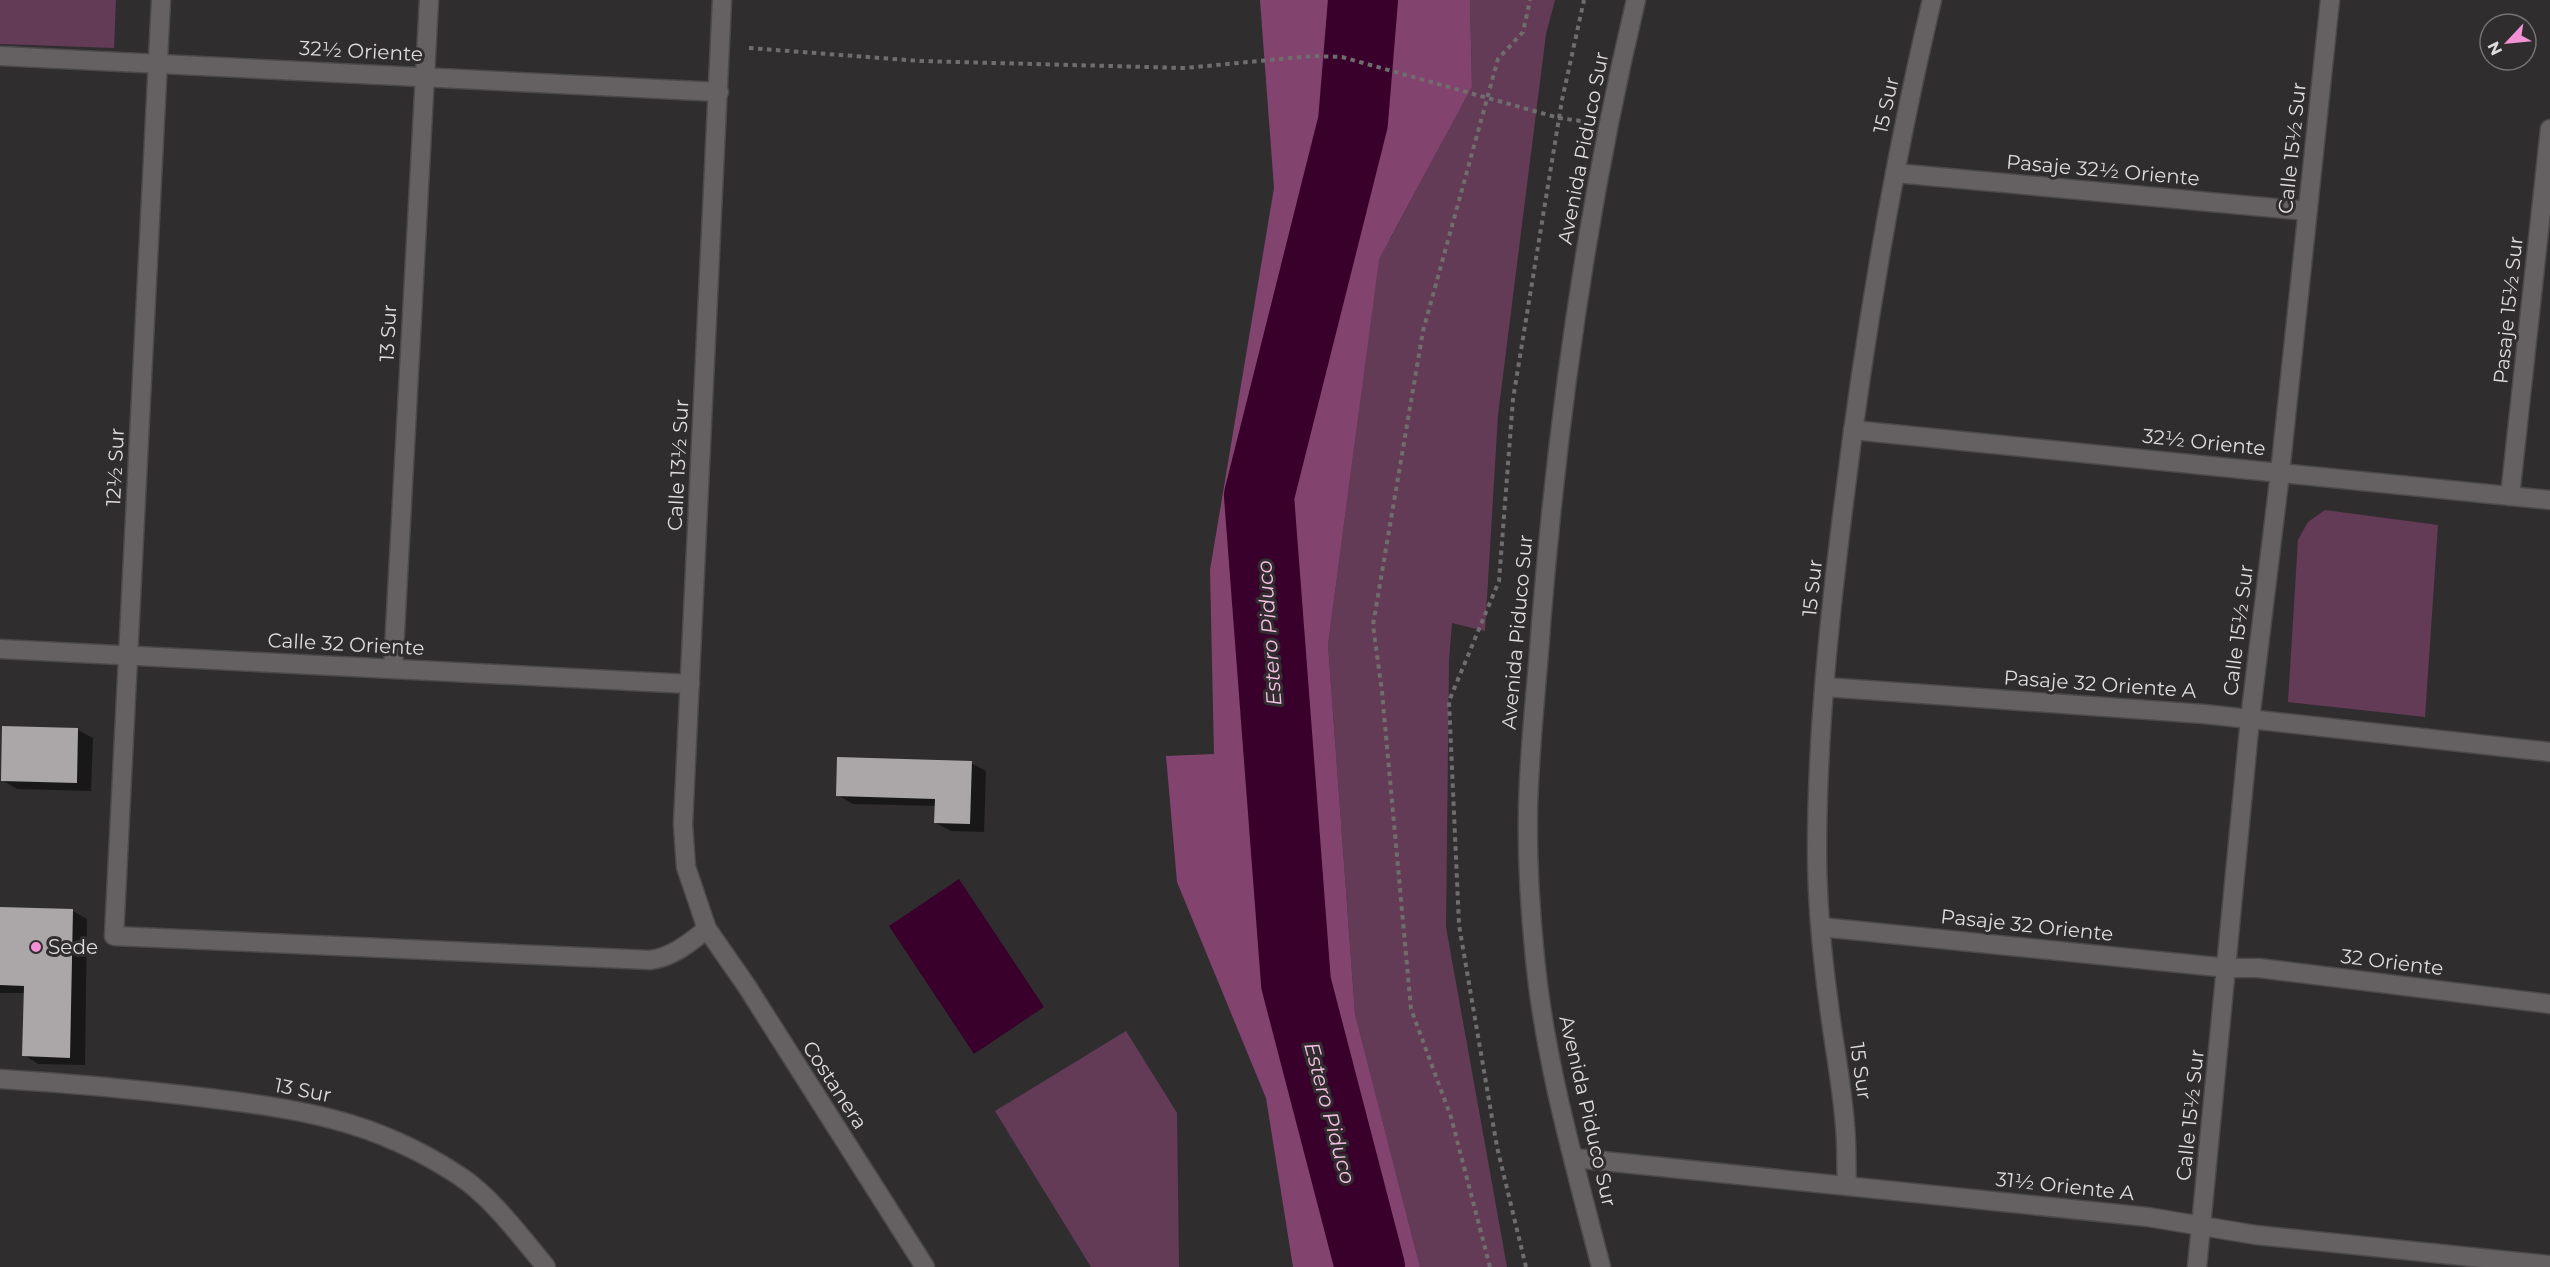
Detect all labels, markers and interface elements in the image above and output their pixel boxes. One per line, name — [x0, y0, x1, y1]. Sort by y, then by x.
north arrow — [2478, 12, 2538, 72]
street label: 32½ Oriente — [299, 36, 423, 66]
text: N — [2484, 38, 2506, 58]
street label: Avenida Piduco Sur — [1553, 50, 1613, 246]
street label: 15 Sur — [1868, 74, 1904, 136]
street label: Calle 15½ Sur — [2273, 81, 2311, 215]
street label: Pasaje 32½ Oriente — [2005, 150, 2201, 190]
street label: Pasaje 15½ Sur — [2488, 235, 2528, 385]
street label: 13 Sur — [375, 304, 401, 362]
street label: Calle 13½ Sur — [663, 398, 693, 532]
street label: 32½ Oriente — [2141, 424, 2267, 460]
street label: 12½ Sur — [101, 427, 129, 507]
street label: Avenida Piduco Sur — [1497, 534, 1537, 730]
street label: 15 Sur — [1797, 558, 1827, 618]
water label: Estero Piduco — [1251, 559, 1287, 707]
street label: Calle 15½ Sur — [2218, 563, 2258, 697]
street label: Calle 32 Oriente — [267, 628, 425, 660]
street label: Pasaje 32 Oriente A — [2003, 665, 2198, 703]
street label: Pasaje 32 Oriente — [1939, 904, 2115, 946]
place label: Sede — [48, 935, 98, 959]
marker: Sede — [29, 940, 43, 954]
street label: 32 Oriente — [2339, 944, 2445, 980]
street label: Avenida Piduco Sur — [1554, 1013, 1622, 1209]
street label: Costanera — [798, 1036, 872, 1134]
water label: Estero Piduco — [1299, 1039, 1361, 1187]
street label: 15 Sur — [1845, 1041, 1877, 1101]
street label: Calle 15½ Sur — [2171, 1048, 2209, 1182]
street label: 13 Sur — [272, 1073, 334, 1107]
street label: 31½ Oriente A — [1994, 1167, 2136, 1205]

